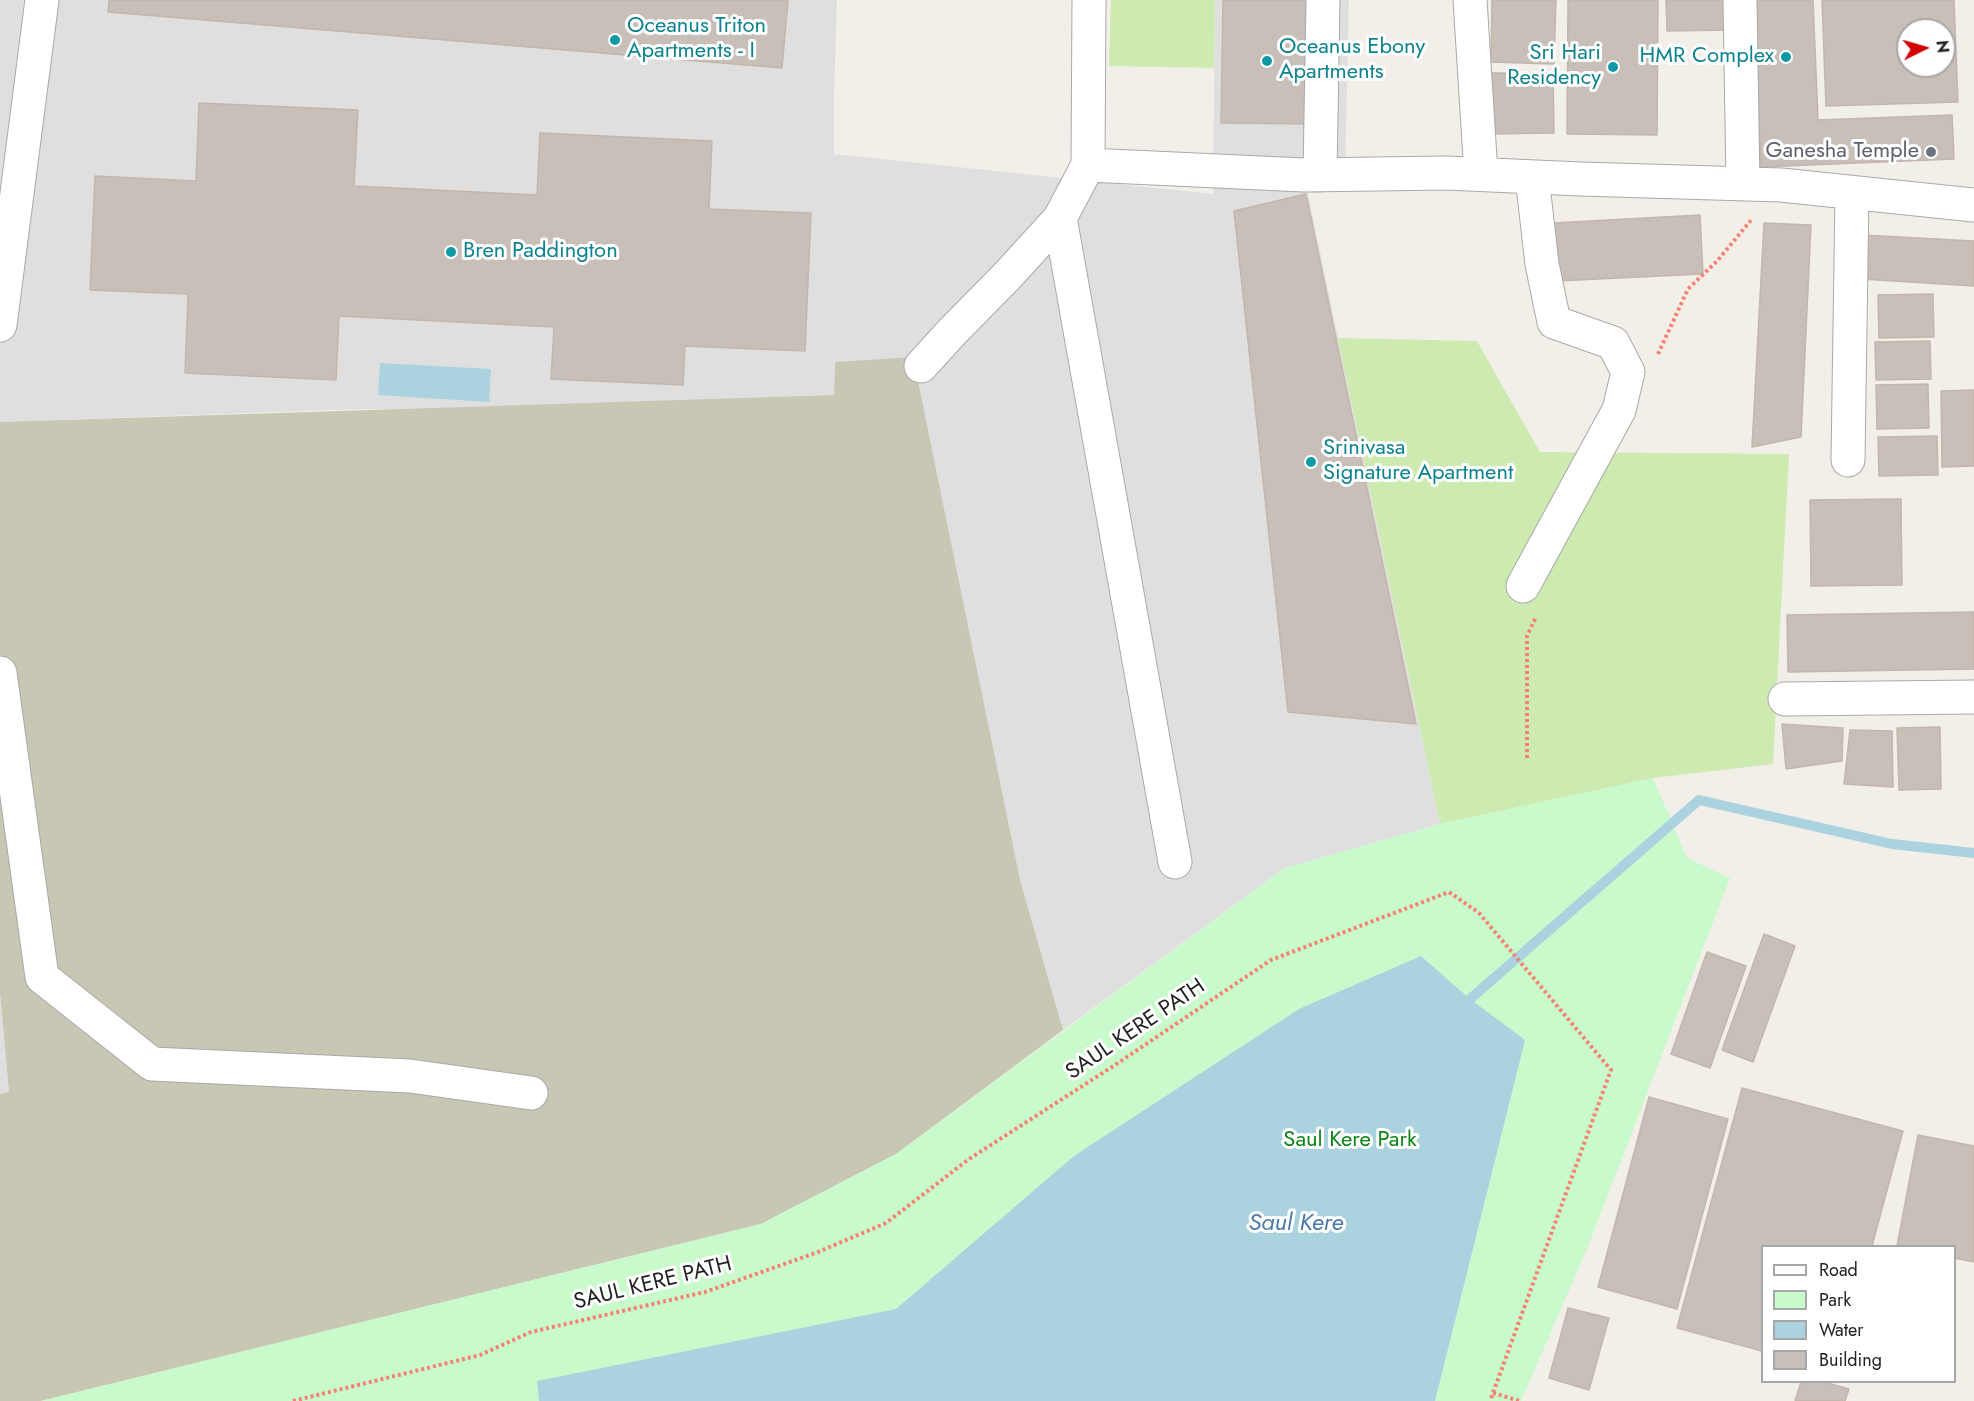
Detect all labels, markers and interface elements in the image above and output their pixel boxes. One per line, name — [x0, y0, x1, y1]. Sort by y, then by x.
place label: Oceanus Triton Apartments - I — [627, 14, 766, 66]
north arrow — [1896, 18, 1956, 78]
marker: Oceanus Triton Apartments - I — [608, 33, 622, 47]
place label: Oceanus Ebony Apartments — [1279, 35, 1425, 86]
text: N — [1930, 39, 1954, 54]
place label: Sri Hari Residency — [1507, 41, 1601, 92]
place label: HMR Complex — [1639, 44, 1774, 70]
marker: HMR Complex — [1779, 50, 1793, 64]
marker: Oceanus Ebony Apartments — [1260, 54, 1274, 68]
marker: Sri Hari Residency — [1606, 60, 1620, 74]
place label: Ganesha Temple — [1765, 139, 1919, 165]
marker: Ganesha Temple — [1924, 145, 1938, 159]
place label: Bren Paddington — [463, 239, 618, 265]
marker: Bren Paddington — [444, 245, 458, 259]
place label: Srinivasa Signature Apartment — [1323, 436, 1513, 488]
marker: Srinivasa Signature Apartment — [1304, 455, 1318, 469]
street label: SAUL KERE PATH — [1062, 974, 1210, 1086]
park label: Saul Kere Park — [1283, 1128, 1417, 1154]
water label: Saul Kere — [1249, 1210, 1343, 1238]
legend — [1761, 1245, 1956, 1383]
street label: SAUL KERE PATH — [571, 1252, 735, 1316]
text: Road — [1819, 1257, 1858, 1283]
text: Park — [1819, 1287, 1851, 1313]
text: Water — [1819, 1317, 1863, 1343]
text: Building — [1819, 1347, 1882, 1373]

